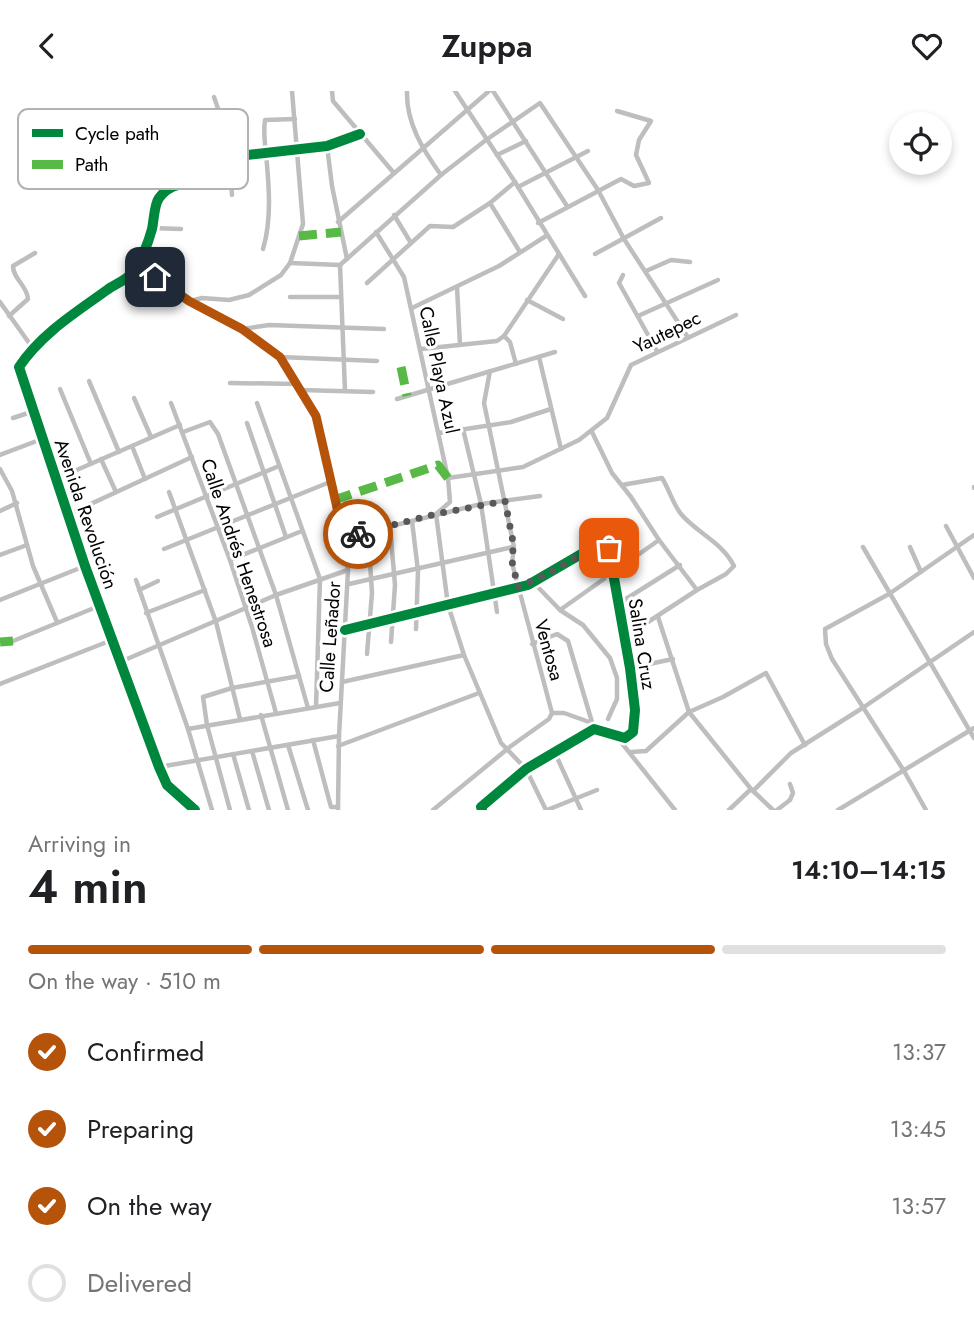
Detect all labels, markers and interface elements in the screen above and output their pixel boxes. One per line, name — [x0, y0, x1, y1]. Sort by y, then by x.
text: Zuppa — [441, 23, 533, 69]
icon: back — [28, 27, 66, 65]
icon: heart — [908, 27, 946, 65]
legend — [18, 109, 248, 189]
map controls — [889, 112, 952, 175]
button: locate — [889, 112, 952, 175]
text: Cycle path — [75, 120, 160, 147]
text: Path — [75, 151, 109, 178]
pin — [125, 247, 185, 307]
icon: home — [136, 258, 174, 296]
street label: Calle Playa Azul — [412, 304, 466, 436]
street label: Yautepec — [629, 304, 705, 360]
street label: Avenida Revolución — [48, 435, 124, 593]
street label: Calle Andrés Henestrosa — [194, 455, 284, 651]
courier — [323, 499, 393, 569]
icon: bike — [339, 515, 377, 553]
pin — [579, 518, 639, 578]
icon: bag — [590, 529, 628, 567]
street label: Calle Leñador — [313, 580, 347, 694]
street label: Salina Cruz — [621, 596, 663, 692]
street label: Ventosa — [527, 616, 571, 684]
text: Arriving in — [28, 827, 131, 861]
text: 14:10–14:15 — [791, 851, 946, 889]
text: 4 min — [28, 854, 148, 920]
text: On the way · 510 m — [28, 964, 221, 998]
icon: check — [28, 1033, 66, 1071]
text: Confirmed — [87, 1033, 204, 1071]
text: 13:37 — [892, 1035, 946, 1069]
icon: check — [28, 1110, 66, 1148]
text: Preparing — [87, 1110, 194, 1148]
text: 13:45 — [890, 1112, 946, 1146]
icon: check — [28, 1187, 66, 1225]
text: On the way — [87, 1187, 212, 1225]
text: 13:57 — [891, 1189, 946, 1223]
text: Delivered — [87, 1264, 192, 1302]

